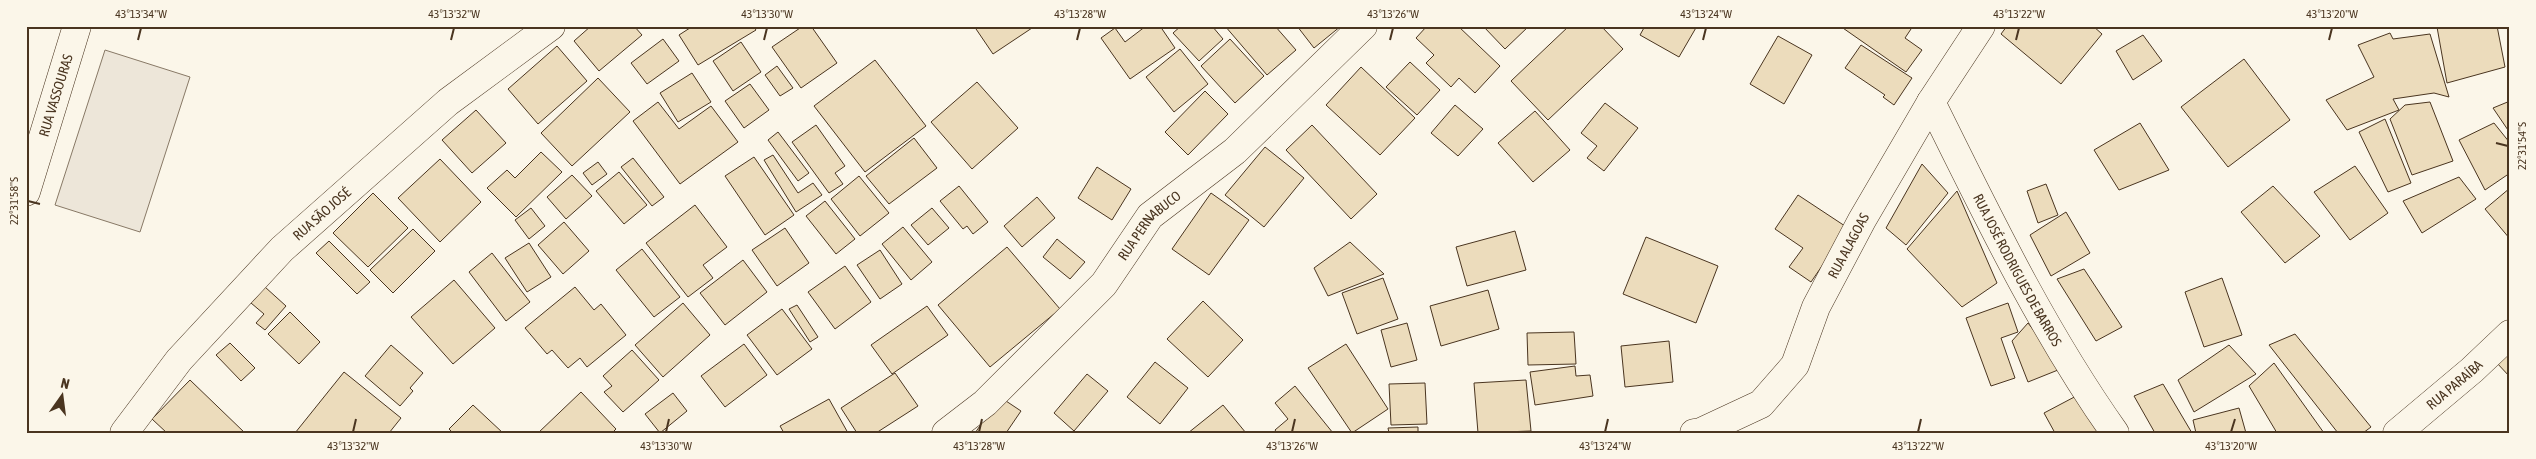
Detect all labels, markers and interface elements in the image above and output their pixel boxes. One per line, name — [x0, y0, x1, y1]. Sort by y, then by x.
text: 43°13'34"W — [115, 7, 167, 21]
text: 43°13'32"W — [428, 7, 480, 21]
text: 43°13'30"W — [741, 7, 793, 21]
text: 43°13'28"W — [1054, 7, 1106, 21]
text: 43°13'26"W — [1367, 7, 1419, 21]
text: 43°13'24"W — [1680, 7, 1732, 21]
text: 43°13'22"W — [1993, 7, 2045, 21]
text: 43°13'20"W — [2306, 7, 2358, 21]
street label: RUA VASSOURAS — [35, 52, 76, 139]
text: 22°31'54"S — [2515, 122, 2529, 170]
text: 22°31'58"S — [7, 177, 21, 225]
street label: RUA SÃO JOSÉ — [290, 184, 354, 243]
street label: RUA PERNABUCO — [1114, 187, 1184, 263]
street label: RUA JOSÉ RODRIGUES DE BARROS — [1970, 191, 2065, 349]
street label: RUA ALAGOAS — [1825, 210, 1872, 281]
street label: RUA PARAÍBA — [2423, 356, 2486, 413]
north arrow — [38, 372, 88, 422]
text: N — [59, 375, 71, 392]
text: 43°13'32"W — [327, 439, 379, 453]
text: 43°13'30"W — [640, 439, 692, 453]
text: 43°13'28"W — [953, 439, 1005, 453]
text: 43°13'26"W — [1266, 439, 1318, 453]
text: 43°13'24"W — [1579, 439, 1631, 453]
text: 43°13'22"W — [1892, 439, 1944, 453]
text: 43°13'20"W — [2205, 439, 2257, 453]

